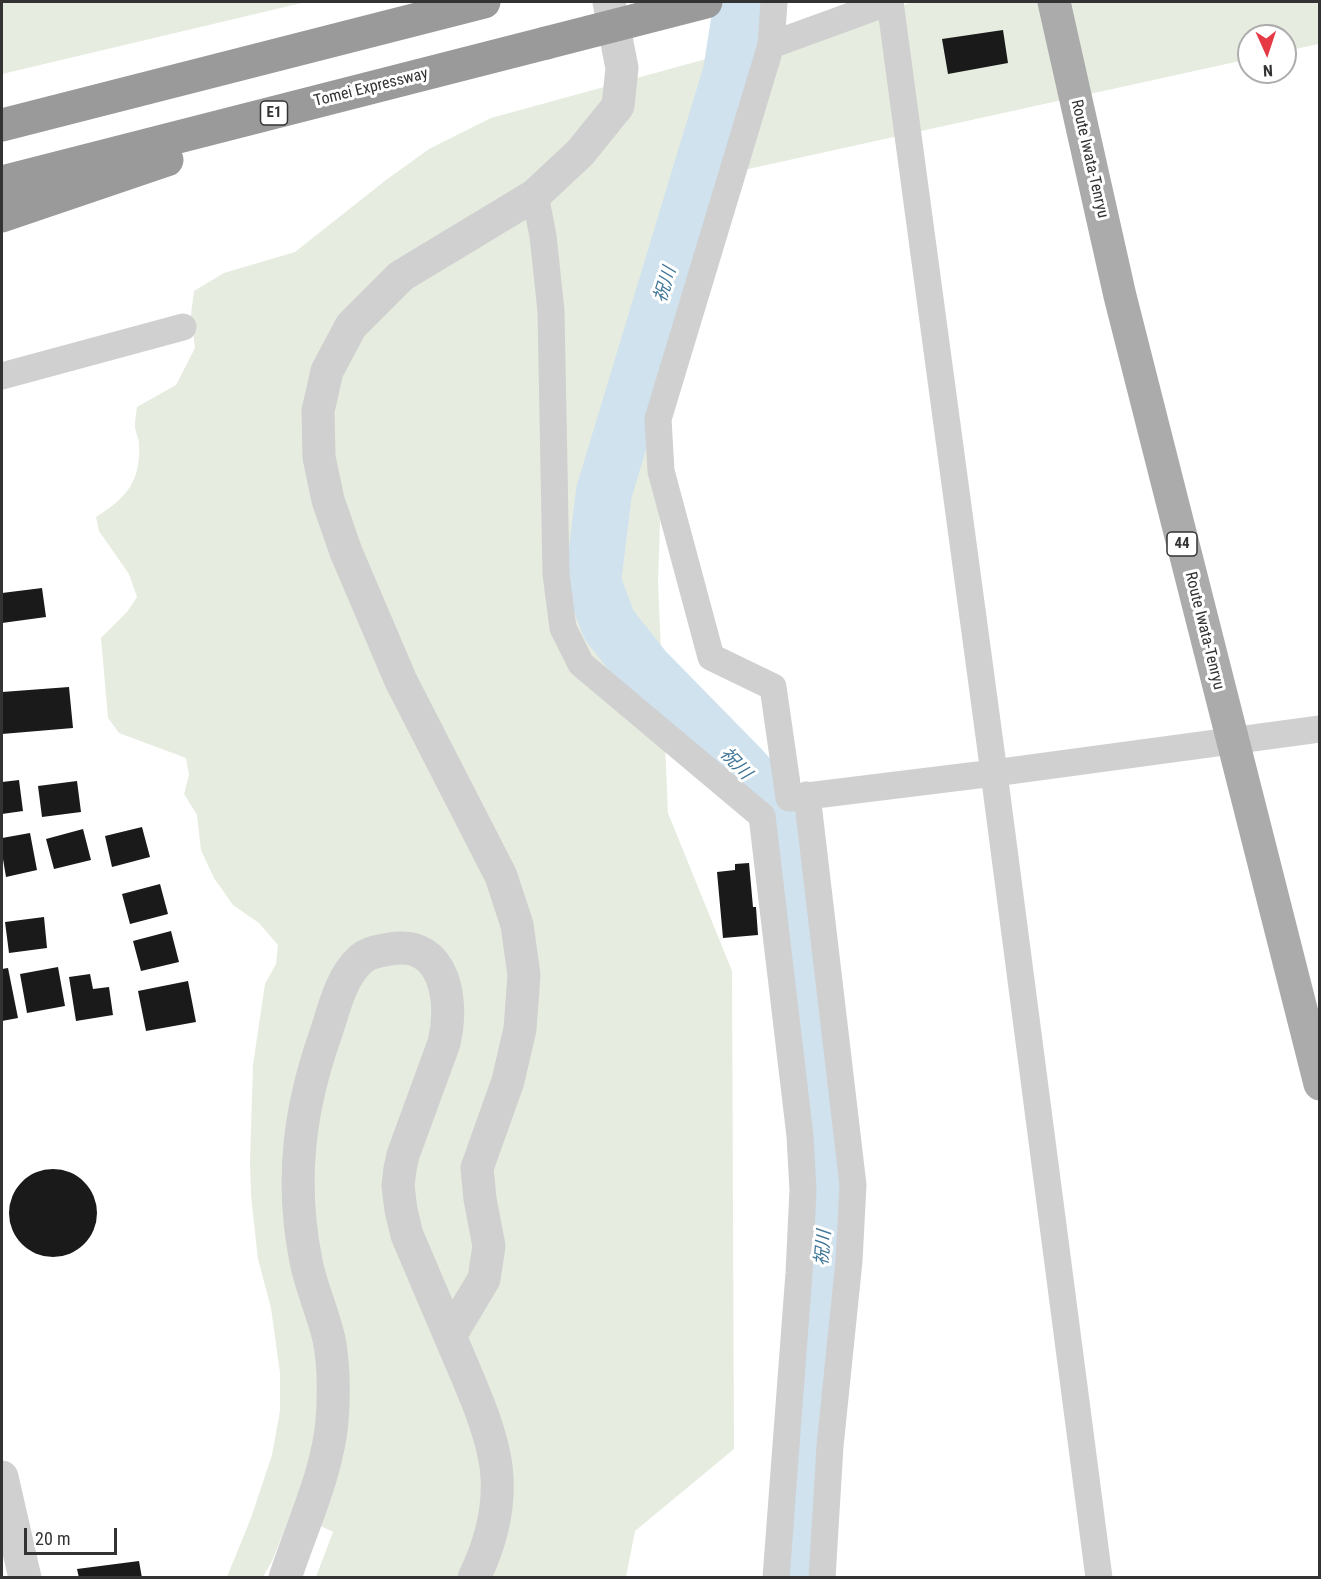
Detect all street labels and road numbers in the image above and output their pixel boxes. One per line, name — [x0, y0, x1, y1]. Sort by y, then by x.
street label: Tomei Expressway — [312, 65, 430, 111]
street label: Route Iwata-Tenryu — [1066, 98, 1112, 220]
road number: E1 — [260, 101, 288, 125]
road number: 44 — [1167, 532, 1197, 556]
street label: Route Iwata-Tenryu — [1180, 570, 1228, 692]

